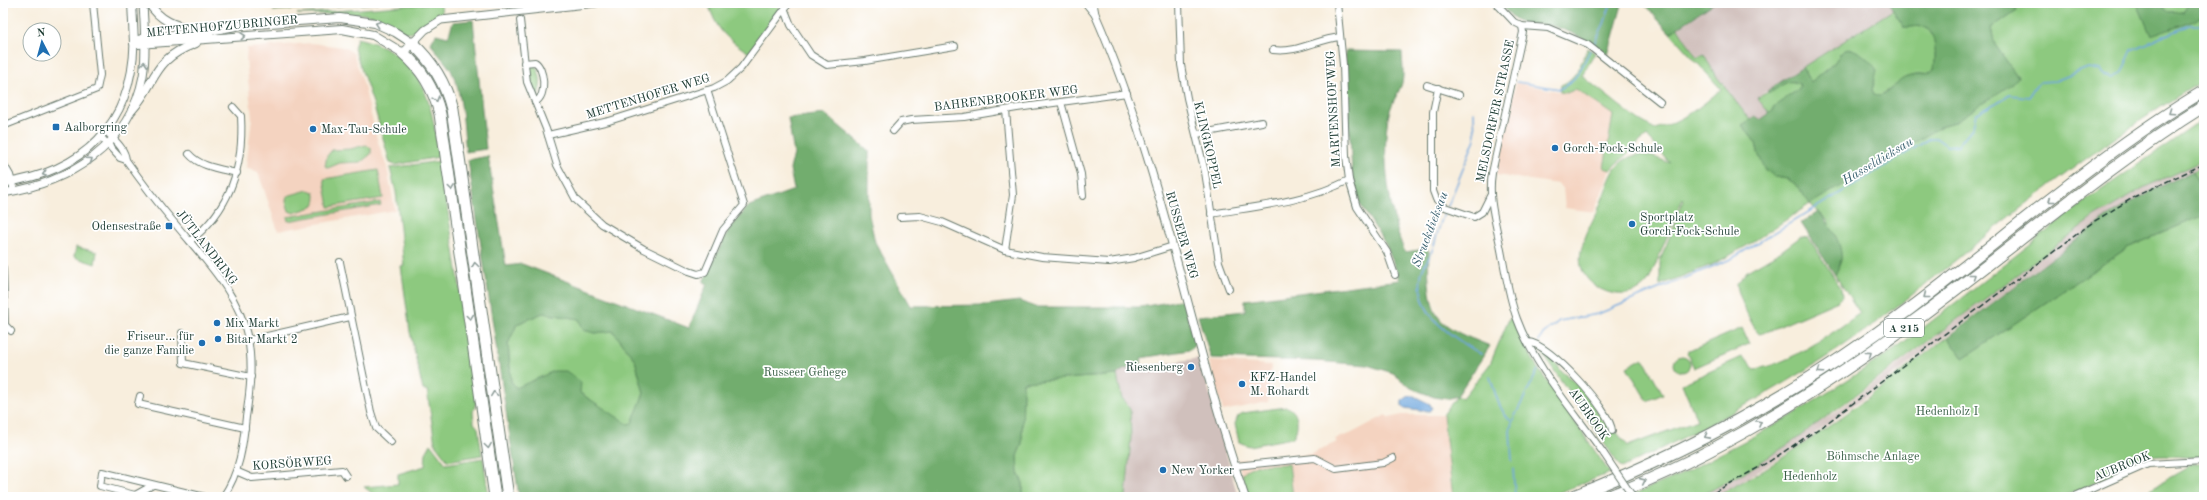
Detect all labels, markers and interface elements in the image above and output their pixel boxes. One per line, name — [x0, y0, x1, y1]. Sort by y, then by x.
street label: METTENHOFZUBRINGER — [146, 14, 299, 40]
one-way arrow — [374, 21, 381, 29]
north arrow — [22, 22, 62, 62]
text: N — [36, 28, 46, 39]
one-way arrow — [240, 32, 246, 41]
street label: MELSDORFER STRASSE — [1475, 39, 1517, 184]
street label: MARTENSHOFWEG — [1325, 50, 1343, 168]
one-way arrow — [139, 61, 148, 67]
street label: METTENHOFER WEG — [585, 72, 712, 122]
street label: BAHRENBROOKER WEG — [933, 84, 1079, 114]
one-way arrow — [431, 96, 440, 103]
street label: KLINGKOPPEL — [1191, 100, 1223, 190]
one-way arrow — [2169, 107, 2176, 114]
marker: Aalborgring — [51, 122, 61, 132]
place label: Aalborgring — [64, 122, 127, 134]
marker: Max-Tau-Schule — [308, 124, 318, 134]
place label: Max-Tau-Schule — [321, 124, 407, 136]
water label: Hasseldieksau — [1839, 135, 1916, 188]
marker: Gorch-Fock-Schule — [1550, 143, 1560, 153]
place label: Gorch-Fock-Schule — [1563, 143, 1663, 155]
one-way arrow — [86, 158, 93, 165]
one-way arrow — [42, 169, 49, 178]
one-way arrow — [447, 185, 456, 191]
water label: Struckdieksau — [1410, 189, 1451, 269]
street label: RUSSEER WEG — [1163, 190, 1199, 281]
one-way arrow — [2048, 195, 2055, 202]
street label: JÜTLANDRING — [173, 205, 242, 288]
place label: Sportplatz Gorch-Fock-Schule — [1640, 212, 1740, 238]
marker: Sportplatz Gorch-Fock-Schule — [1627, 219, 1637, 229]
place label: Odensestraße — [92, 221, 161, 233]
marker: Odensestraße — [164, 221, 174, 231]
one-way arrow — [471, 262, 480, 268]
one-way arrow — [1968, 274, 1975, 281]
one-way arrow — [1923, 291, 1930, 299]
one-way arrow — [465, 314, 474, 320]
marker: Mix Markt — [212, 318, 222, 328]
place label: Mix Markt — [225, 318, 279, 330]
road number: A 215 — [1884, 319, 1924, 337]
place label: Friseur... für die ganze Familie — [105, 331, 194, 357]
marker: Bitar Markt 2 — [213, 334, 223, 344]
place label: Bitar Markt 2 — [226, 334, 298, 346]
marker: Friseur... für die ganze Familie — [197, 338, 207, 348]
one-way arrow — [1865, 351, 1872, 359]
place label: Riesenberg — [1125, 362, 1184, 374]
marker: Riesenberg — [1186, 362, 1196, 372]
park label: Russeer Gehege — [764, 367, 847, 379]
one-way arrow — [1817, 367, 1824, 374]
place label: KFZ-Handel M. Rohardt — [1250, 372, 1316, 398]
marker: KFZ-Handel M. Rohardt — [1237, 379, 1247, 389]
street label: AUBROOK — [1566, 386, 1610, 443]
one-way arrow — [490, 391, 499, 397]
park label: Hedenholz I — [1916, 406, 1978, 418]
one-way arrow — [1755, 421, 1762, 428]
one-way arrow — [1704, 432, 1712, 439]
one-way arrow — [483, 443, 492, 449]
street label: AUBROOK — [2092, 450, 2153, 484]
street label: KORSÖRWEG — [252, 451, 333, 473]
park label: Böhmsche Anlage — [1827, 451, 1920, 463]
marker: New Yorker — [1158, 465, 1168, 475]
place label: New Yorker — [1171, 465, 1234, 477]
park label: Hedenholz — [1783, 471, 1837, 483]
one-way arrow — [1639, 478, 1646, 486]

